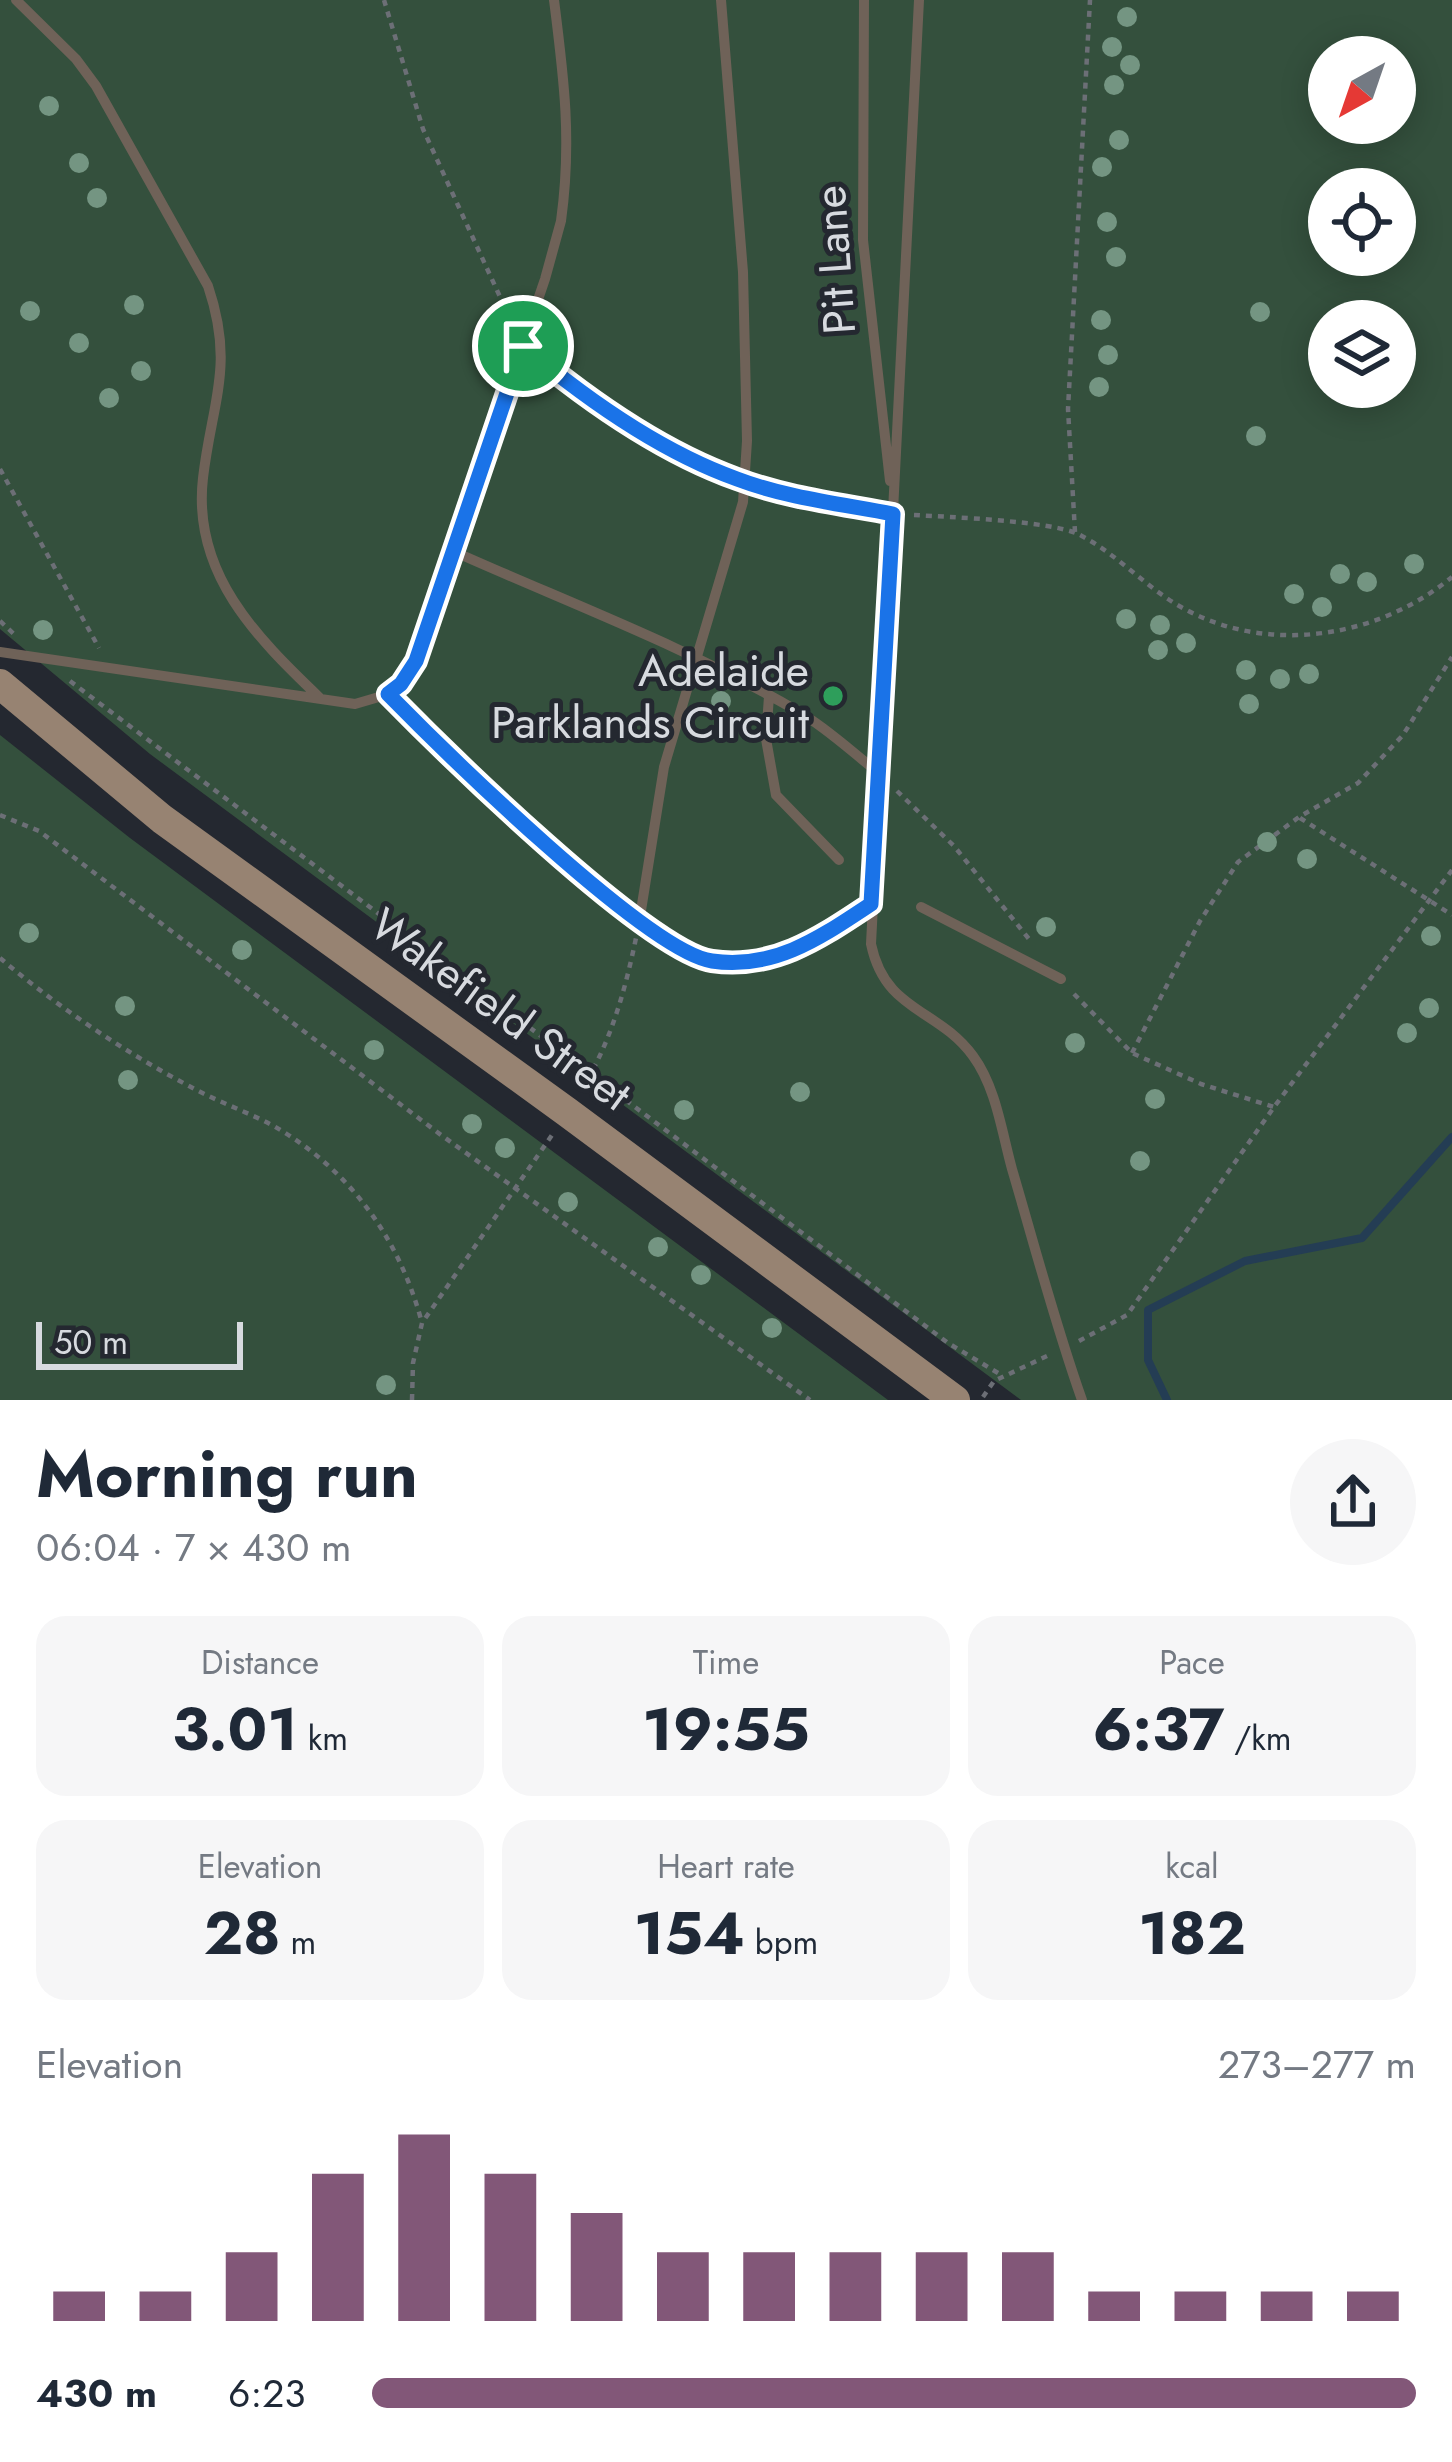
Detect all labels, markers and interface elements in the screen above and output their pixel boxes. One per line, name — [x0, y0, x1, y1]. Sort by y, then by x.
north arrow — [1308, 36, 1416, 144]
map controls — [1308, 36, 1416, 408]
button: locate — [1308, 168, 1416, 276]
street label: Pit Lane — [797, 183, 872, 337]
pin — [472, 295, 574, 397]
button: layers — [1308, 300, 1416, 408]
icon: arrive — [490, 313, 556, 379]
place label: Adelaide Parklands Circuit — [491, 638, 809, 755]
marker: Adelaide Parklands Circuit — [820, 683, 846, 709]
street label: Wakefield Street — [357, 892, 645, 1127]
scale bar — [36, 1316, 243, 1369]
text: 50 m — [54, 1319, 128, 1366]
text: Morning run — [36, 1426, 418, 1522]
button: share — [1290, 1439, 1416, 1565]
text: 06:04 · 7 × 430 m — [36, 1519, 351, 1576]
text: Distance — [201, 1639, 319, 1686]
text: Time — [693, 1639, 759, 1686]
text: Pace — [1159, 1639, 1225, 1686]
text: 3.01 — [172, 1686, 298, 1773]
text: 19:55 — [642, 1686, 810, 1773]
text: 6:37 — [1092, 1686, 1224, 1773]
text: km — [298, 1715, 348, 1762]
text: /km — [1224, 1715, 1292, 1762]
text: Elevation — [198, 1843, 322, 1890]
text: Heart rate — [657, 1843, 795, 1890]
text: kcal — [1165, 1843, 1219, 1890]
text: 28 — [204, 1890, 281, 1977]
text: 154 — [634, 1890, 745, 1977]
text: 182 — [1138, 1890, 1246, 1977]
text: m — [281, 1919, 316, 1966]
text: bpm — [745, 1919, 818, 1966]
text: Elevation — [36, 2036, 183, 2093]
text: 273–277 m — [1218, 2036, 1416, 2093]
text: 430 m — [36, 2365, 157, 2422]
text: 6:23 — [228, 2365, 306, 2422]

